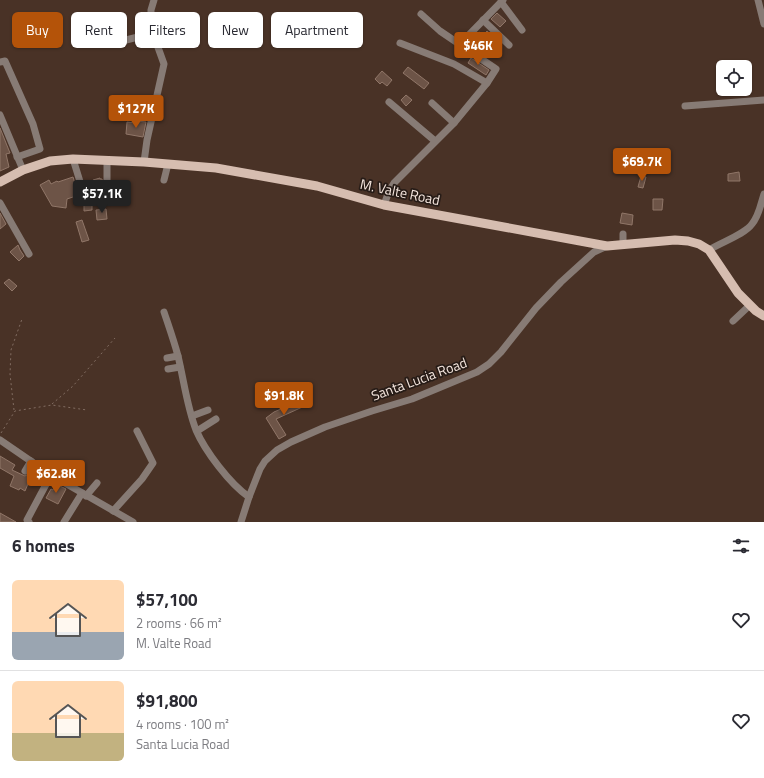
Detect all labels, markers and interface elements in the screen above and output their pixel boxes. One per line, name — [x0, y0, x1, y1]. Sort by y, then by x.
chip: Buy — [12, 12, 63, 48]
chip: Rent — [71, 12, 127, 48]
chip: Filters — [135, 12, 200, 48]
chip: New — [208, 12, 263, 48]
chip: Apartment — [271, 12, 363, 48]
pin: $46K — [454, 32, 502, 66]
text: $46K — [463, 35, 493, 55]
map controls — [716, 60, 752, 96]
button: locate — [716, 60, 752, 96]
pin: $127K — [108, 95, 164, 129]
text: $127K — [118, 98, 154, 118]
pin: $69.7K — [609, 148, 675, 182]
text: $69.7K — [622, 151, 662, 171]
street label: M. Valte Road — [358, 173, 442, 210]
pin: $57.1K — [69, 180, 135, 214]
text: $57.1K — [82, 183, 122, 203]
street label: Santa Lucia Road — [368, 351, 470, 406]
pin: $91.8K — [251, 382, 317, 416]
text: $91.8K — [264, 385, 304, 405]
pin: $62.8K — [23, 460, 89, 494]
text: $62.8K — [36, 463, 76, 483]
text: 6 homes — [12, 533, 75, 559]
icon: filters — [730, 535, 752, 557]
text: $57,100 — [136, 587, 198, 613]
icon: home — [44, 596, 92, 644]
icon: heart — [730, 609, 752, 631]
text: 2 rooms · 66 m² — [136, 613, 222, 633]
text: M. Valte Road — [136, 633, 211, 653]
text: $91,800 — [136, 688, 198, 714]
icon: home — [44, 697, 92, 745]
icon: heart — [730, 710, 752, 732]
text: 4 rooms · 100 m² — [136, 714, 229, 734]
text: Santa Lucia Road — [136, 734, 230, 754]

